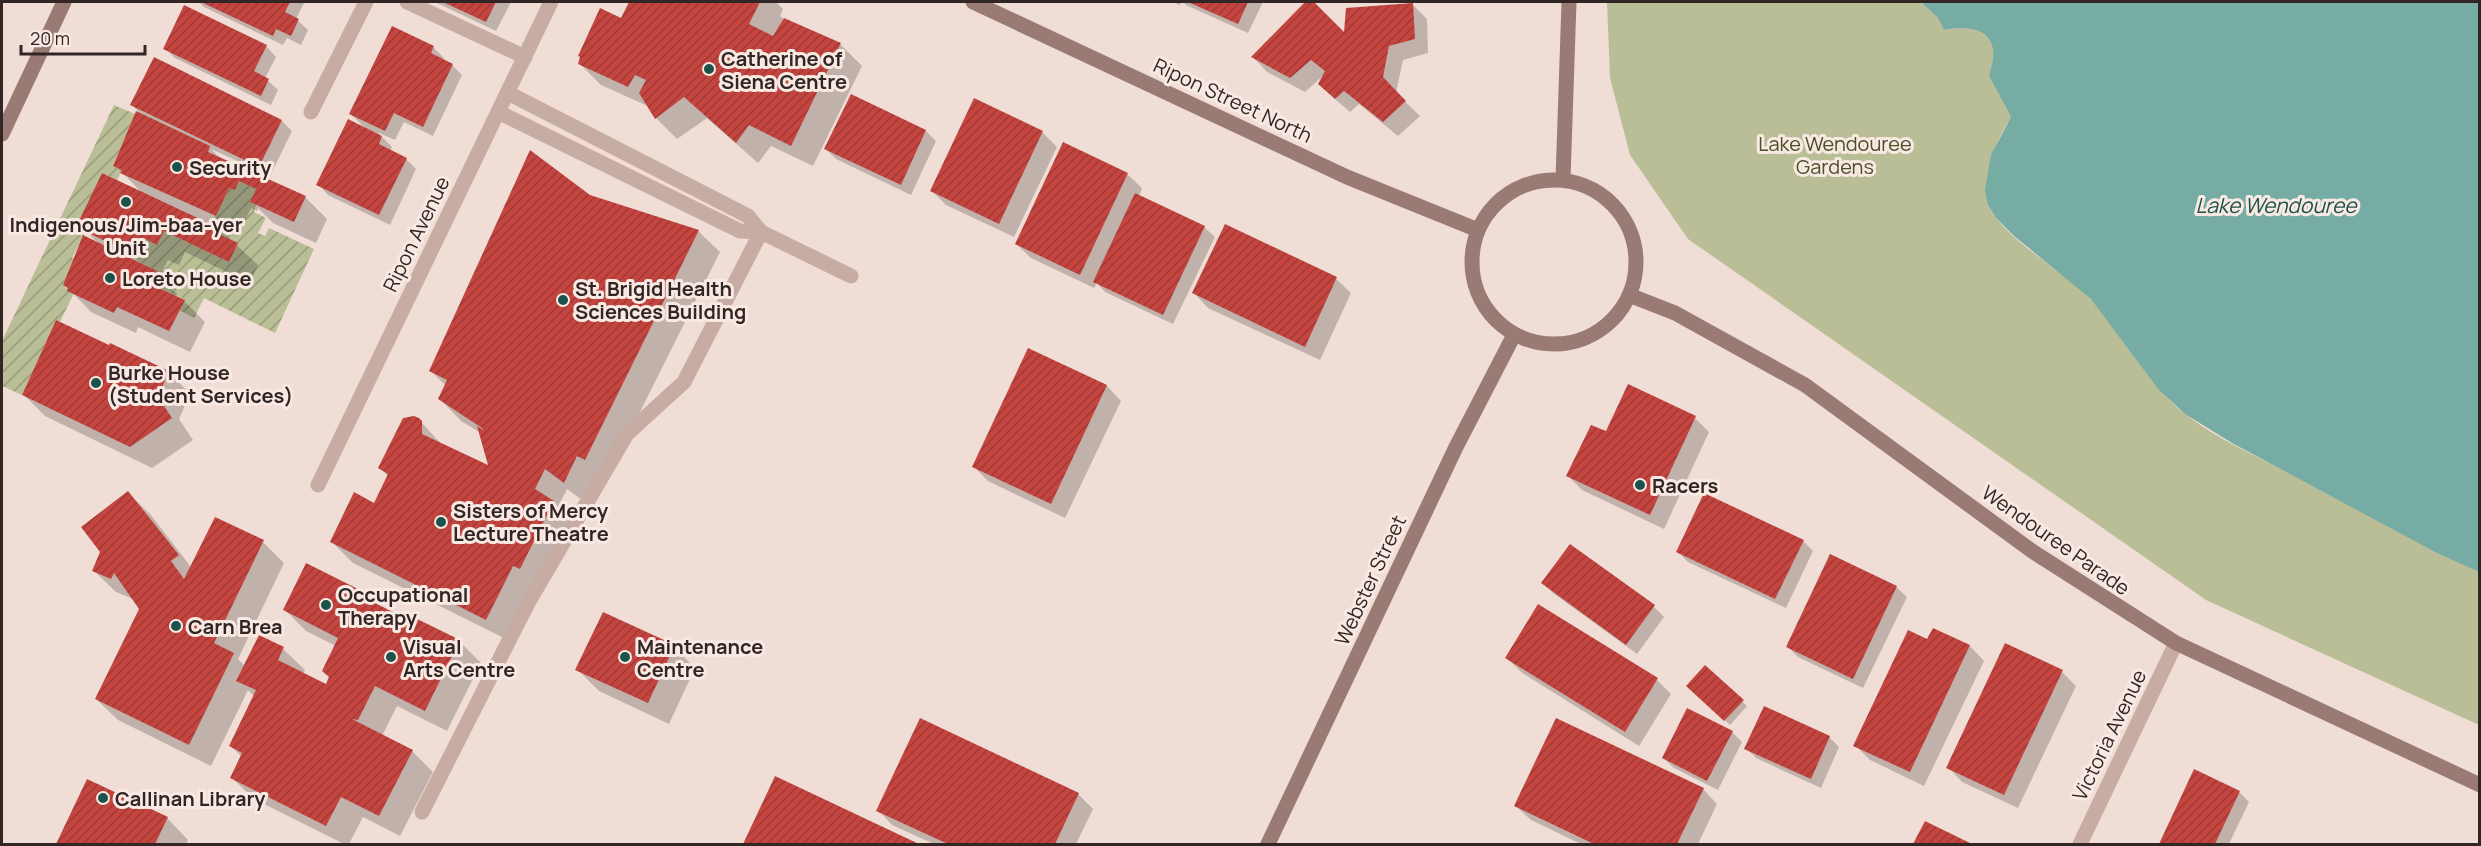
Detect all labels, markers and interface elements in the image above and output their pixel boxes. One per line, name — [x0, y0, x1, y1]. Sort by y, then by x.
scale bar — [21, 18, 146, 56]
text: 20 m — [30, 26, 70, 50]
place label: Catherine of Siena Centre — [721, 45, 847, 95]
street label: Ripon Street North — [1149, 51, 1317, 149]
marker: Catherine of Siena Centre — [702, 62, 716, 76]
park label: Lake Wendouree Gardens — [1758, 130, 1912, 180]
place label: Security — [189, 154, 272, 181]
marker: Security — [170, 160, 184, 174]
street label: Ripon Avenue — [376, 172, 456, 296]
water label: Lake Wendouree — [2195, 191, 2358, 219]
marker: Indigenous/Jim-baa-yer Unit — [119, 195, 133, 209]
place label: Indigenous/Jim-baa-yer Unit — [9, 211, 243, 261]
place label: Loreto House — [122, 265, 252, 292]
marker: Loreto House — [103, 271, 117, 285]
place label: St. Brigid Health Sciences Building — [575, 275, 746, 325]
marker: St. Brigid Health Sciences Building — [556, 293, 570, 307]
place label: Burke House (Student Services) — [108, 359, 293, 409]
marker: Burke House (Student Services) — [89, 376, 103, 390]
place label: Racers — [1652, 472, 1719, 499]
marker: Racers — [1633, 478, 1647, 492]
street label: Wendouree Parade — [1977, 479, 2135, 601]
place label: Sisters of Mercy Lecture Theatre — [453, 497, 609, 547]
street label: Webster Street — [1328, 511, 1412, 649]
marker: Sisters of Mercy Lecture Theatre — [434, 515, 448, 529]
place label: Occupational Therapy — [338, 581, 468, 631]
marker: Occupational Therapy — [319, 598, 333, 612]
place label: Carn Brea — [188, 613, 283, 640]
marker: Carn Brea — [169, 619, 183, 633]
place label: Visual Arts Centre — [403, 633, 515, 683]
place label: Maintenance Centre — [637, 633, 763, 683]
marker: Visual Arts Centre — [384, 650, 398, 664]
marker: Maintenance Centre — [618, 650, 632, 664]
street label: Victoria Avenue — [2066, 665, 2152, 805]
place label: Callinan Library — [115, 785, 266, 812]
marker: Callinan Library — [96, 791, 110, 805]

